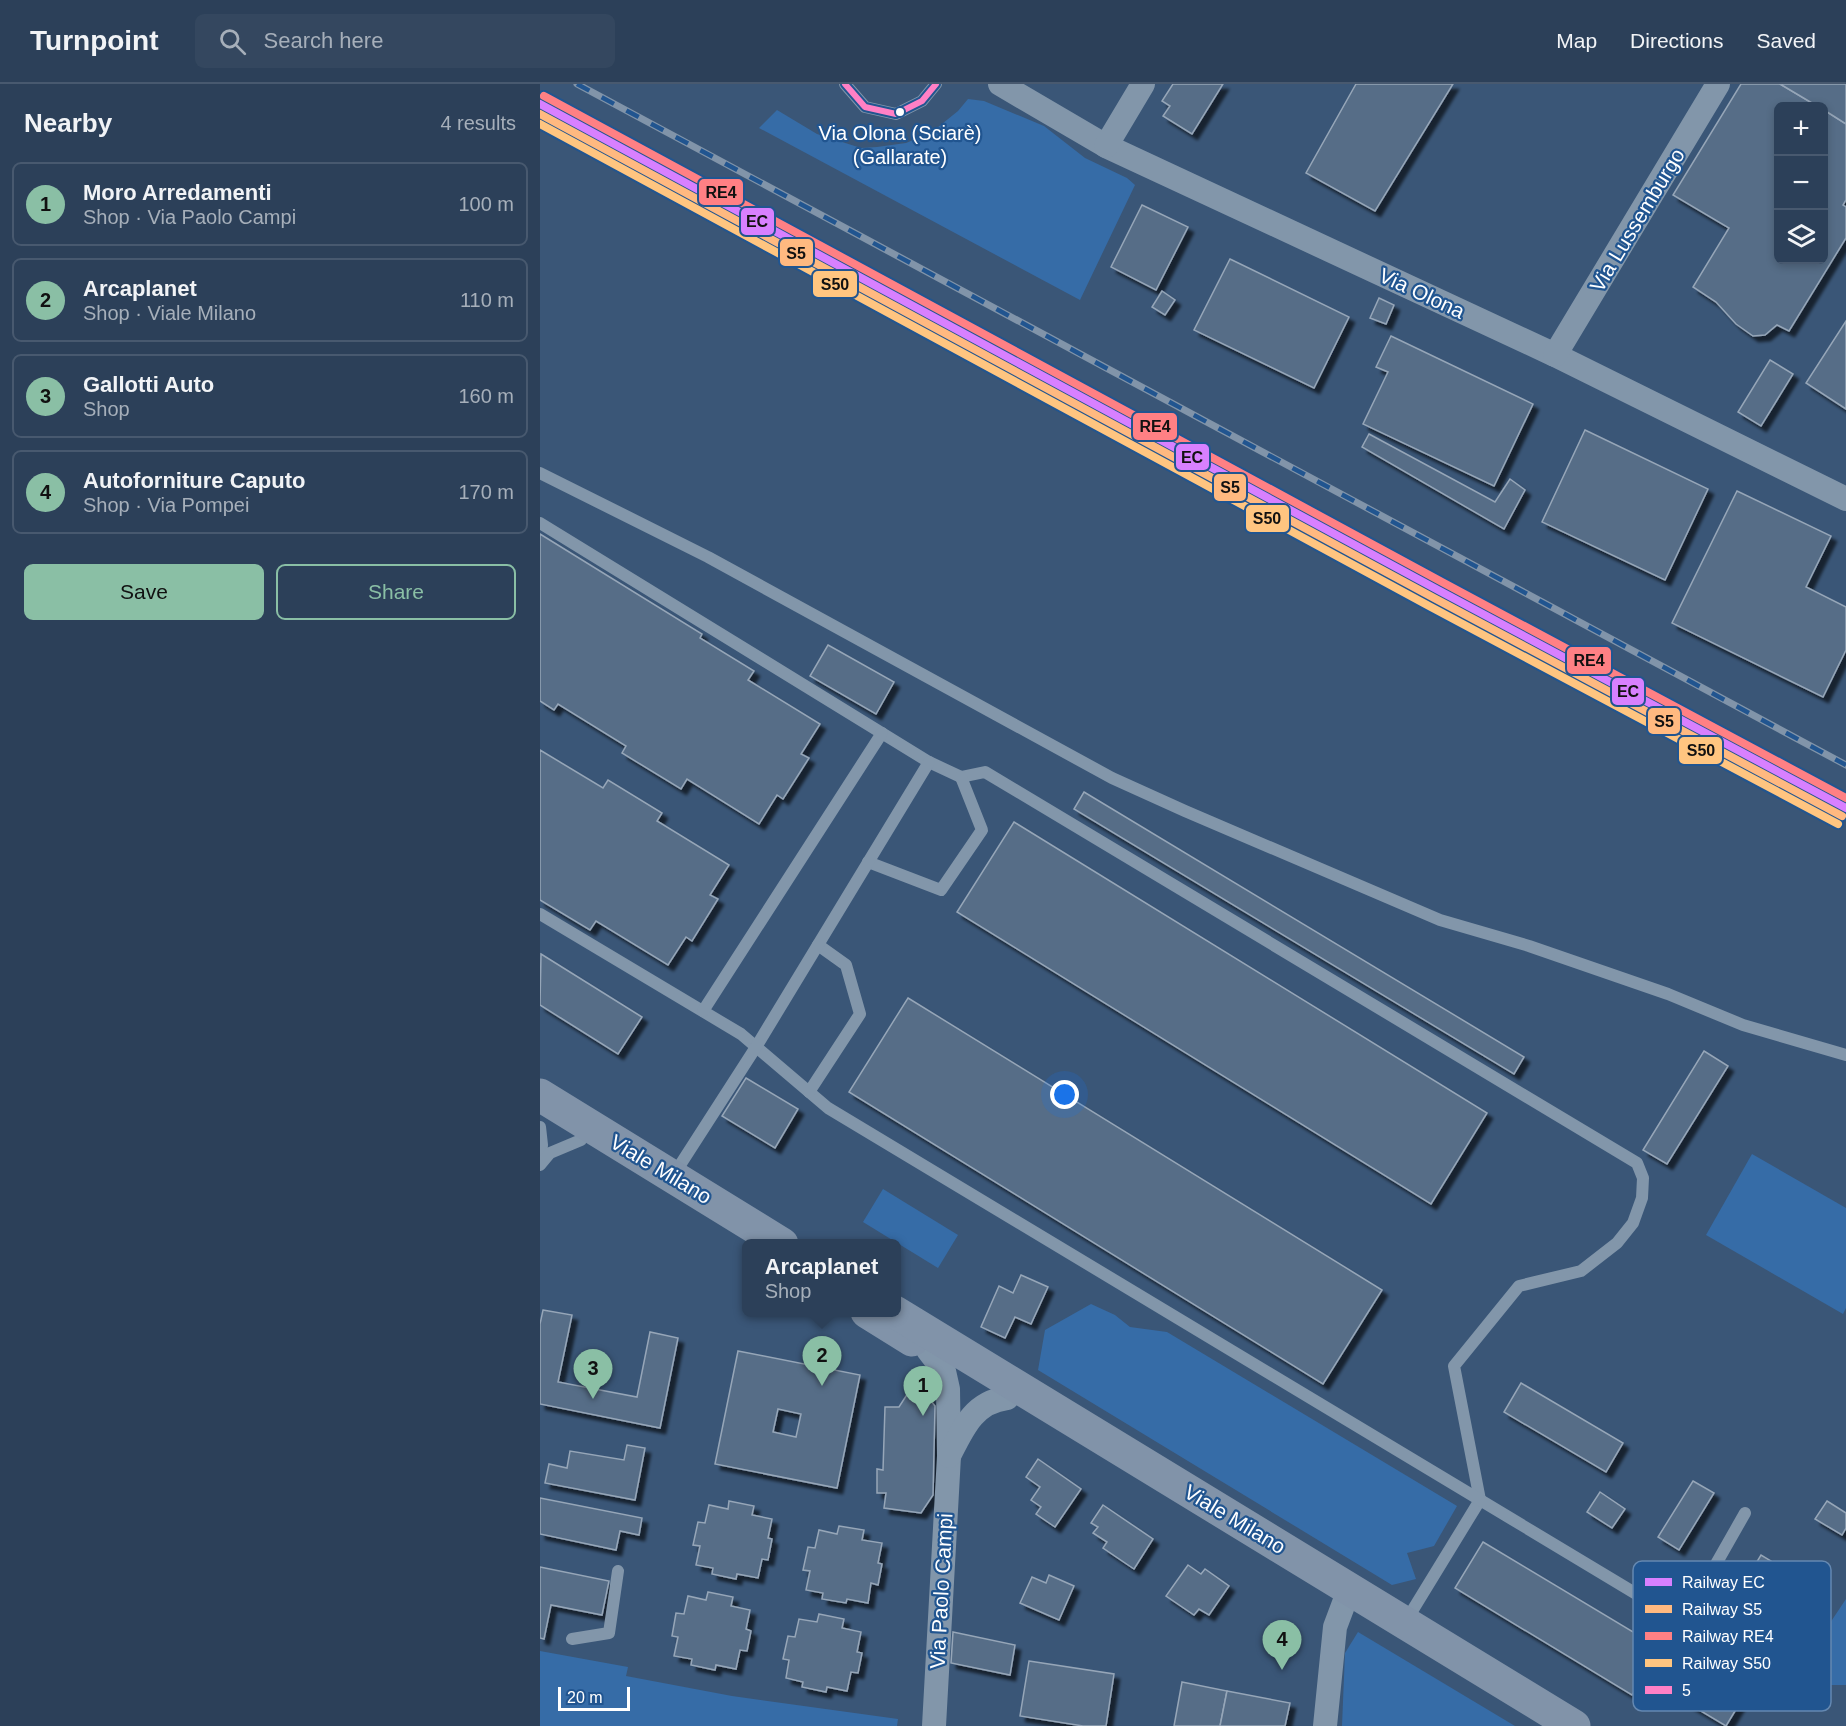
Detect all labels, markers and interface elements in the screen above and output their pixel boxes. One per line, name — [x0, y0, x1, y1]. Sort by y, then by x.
search box — [195, 14, 615, 68]
text: Turnpoint — [30, 25, 159, 56]
icon: search — [216, 25, 249, 58]
text: Search here — [264, 28, 383, 53]
text: Map — [1556, 29, 1597, 52]
text: Directions — [1630, 29, 1723, 52]
text: Saved — [1756, 29, 1816, 52]
map controls — [1774, 102, 1828, 264]
button: + — [1774, 102, 1828, 156]
marker: Via Olona (Sciarè) (Gallarate) — [894, 106, 906, 118]
text: Nearby — [24, 108, 112, 138]
text: 4 results — [440, 112, 516, 134]
place label: Via Olona (Sciarè) (Gallarate) — [818, 122, 982, 168]
street label: Via Lussemburgo — [1585, 144, 1689, 296]
button: − — [1774, 156, 1828, 210]
line badge: RE4 — [698, 178, 744, 206]
text: Moro Arredamenti — [83, 180, 272, 205]
text: RE4 — [705, 184, 737, 201]
text: 1 — [40, 193, 51, 215]
text: 100 m — [458, 193, 514, 215]
text: Shop · Via Paolo Campi — [83, 206, 296, 228]
line badge: EC — [740, 207, 775, 236]
button: layers — [1774, 210, 1828, 264]
text: EC — [746, 213, 769, 230]
line badge: S5 — [779, 238, 814, 267]
text: S5 — [786, 245, 806, 262]
street label: Via Olona — [1376, 263, 1469, 323]
line badge: S50 — [812, 270, 858, 298]
text: Arcaplanet — [83, 276, 197, 301]
text: S50 — [821, 276, 849, 293]
text: 2 — [40, 289, 51, 311]
text: 110 m — [460, 289, 514, 311]
text: Shop · Viale Milano — [83, 302, 256, 324]
text: Gallotti Auto — [83, 372, 214, 397]
text: 3 — [40, 385, 51, 407]
text: 160 m — [458, 385, 514, 407]
text: Shop — [83, 398, 130, 420]
line badge: RE4 — [1132, 412, 1178, 441]
text: RE4 — [1139, 418, 1171, 435]
line badge: EC — [1175, 443, 1210, 471]
text: EC — [1181, 449, 1204, 466]
text: Autoforniture Caputo — [83, 468, 305, 493]
line badge: S5 — [1213, 473, 1247, 502]
text: S5 — [1220, 479, 1240, 496]
text: 4 — [40, 481, 51, 503]
text: 170 m — [458, 481, 514, 503]
text: Shop · Via Pompei — [83, 494, 249, 516]
line badge: S50 — [1245, 504, 1290, 533]
text: S50 — [1253, 510, 1281, 527]
button: Save — [24, 564, 264, 620]
button: Share — [276, 564, 516, 620]
line badge: RE4 — [1566, 646, 1612, 675]
text: RE4 — [1573, 652, 1605, 669]
line badge: EC — [1611, 677, 1645, 706]
text: EC — [1617, 683, 1640, 700]
line badge: S5 — [1647, 707, 1681, 735]
text: S5 — [1654, 713, 1674, 730]
line badge: S50 — [1678, 736, 1723, 765]
text: S50 — [1687, 742, 1715, 759]
your location — [1050, 1080, 1079, 1109]
street label: Viale Milano — [606, 1130, 716, 1208]
popup — [742, 1239, 901, 1317]
text: Arcaplanet — [765, 1254, 878, 1279]
text: Shop — [765, 1280, 811, 1302]
pin: 2 — [802, 1336, 842, 1386]
pin: 3 — [574, 1350, 612, 1399]
pin: 1 — [904, 1366, 943, 1416]
street label: Viale Milano — [1180, 1480, 1290, 1558]
street label: Via Paolo Campi — [925, 1512, 957, 1670]
legend — [1633, 1561, 1831, 1711]
text: Railway EC — [1682, 1574, 1765, 1591]
text: Railway S5 — [1682, 1601, 1762, 1618]
pin: 4 — [1262, 1620, 1302, 1670]
text: Railway RE4 — [1682, 1628, 1774, 1645]
text: Railway S50 — [1682, 1655, 1771, 1672]
text: 5 — [1682, 1682, 1691, 1699]
scale bar — [558, 1684, 630, 1712]
text: 20 m — [567, 1689, 603, 1706]

